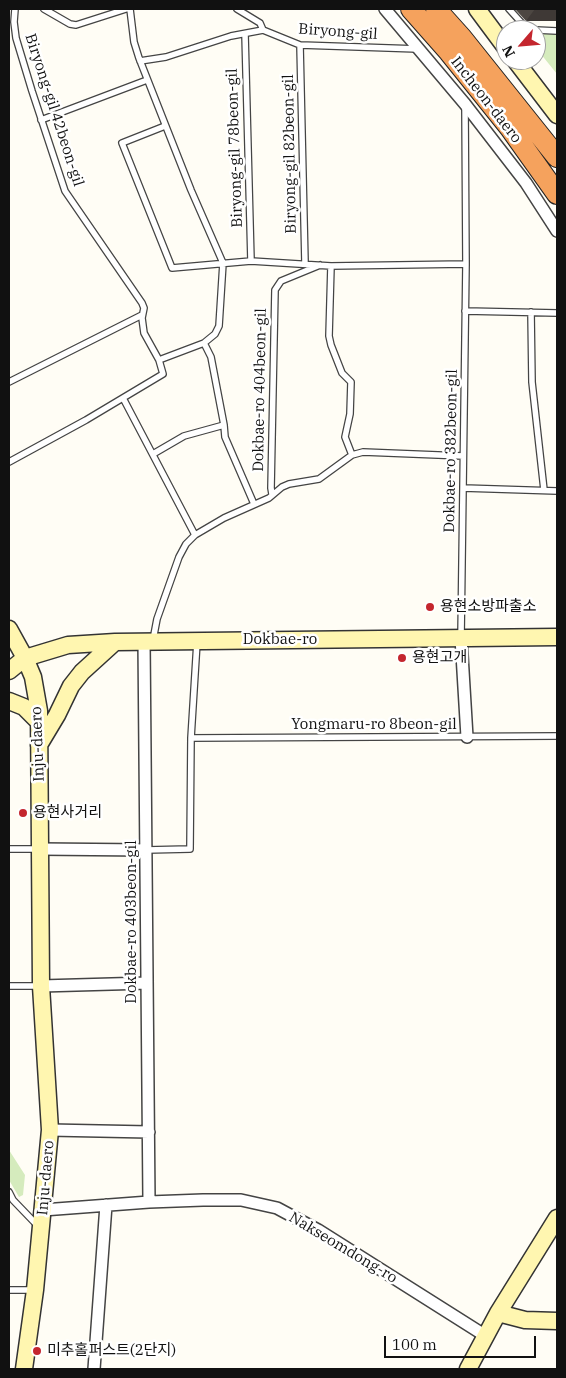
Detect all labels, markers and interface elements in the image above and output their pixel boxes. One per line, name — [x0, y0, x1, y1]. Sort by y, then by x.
street label: Biryong-gil — [298, 20, 378, 44]
north arrow — [496, 20, 546, 70]
street label: Biryong-gil 42beon-gil — [21, 31, 87, 189]
text: N — [498, 42, 519, 60]
street label: Incheon-daero — [447, 53, 525, 147]
street label: Biryong-gil 78beon-gil — [223, 68, 247, 228]
street label: Biryong-gil 82beon-gil — [280, 74, 300, 234]
street label: Dokbae-ro 404beon-gil — [250, 308, 270, 472]
street label: Dokbae-ro 382beon-gil — [441, 369, 461, 533]
place label: 용현소방파출소 — [440, 598, 537, 616]
marker: 용현소방파출소 — [424, 601, 436, 613]
street label: Dokbae-ro — [243, 631, 317, 649]
place label: 용현고개 — [412, 649, 467, 667]
marker: 용현고개 — [396, 652, 408, 664]
street label: Inju-daero — [28, 706, 48, 782]
street label: Yongmaru-ro 8beon-gil — [291, 716, 457, 734]
place label: 용현사거리 — [33, 804, 102, 822]
marker: 용현사거리 — [17, 807, 29, 819]
street label: Dokbae-ro 403beon-gil — [123, 840, 141, 1004]
street label: Inju-daero — [34, 1140, 58, 1216]
street label: Nakseomdong-ro — [286, 1209, 400, 1287]
scale bar — [386, 1326, 538, 1358]
text: 100 m — [392, 1335, 437, 1354]
place label: 미추홀퍼스트(2단지) — [47, 1342, 176, 1360]
marker: 미추홀퍼스트(2단지) — [31, 1345, 43, 1357]

